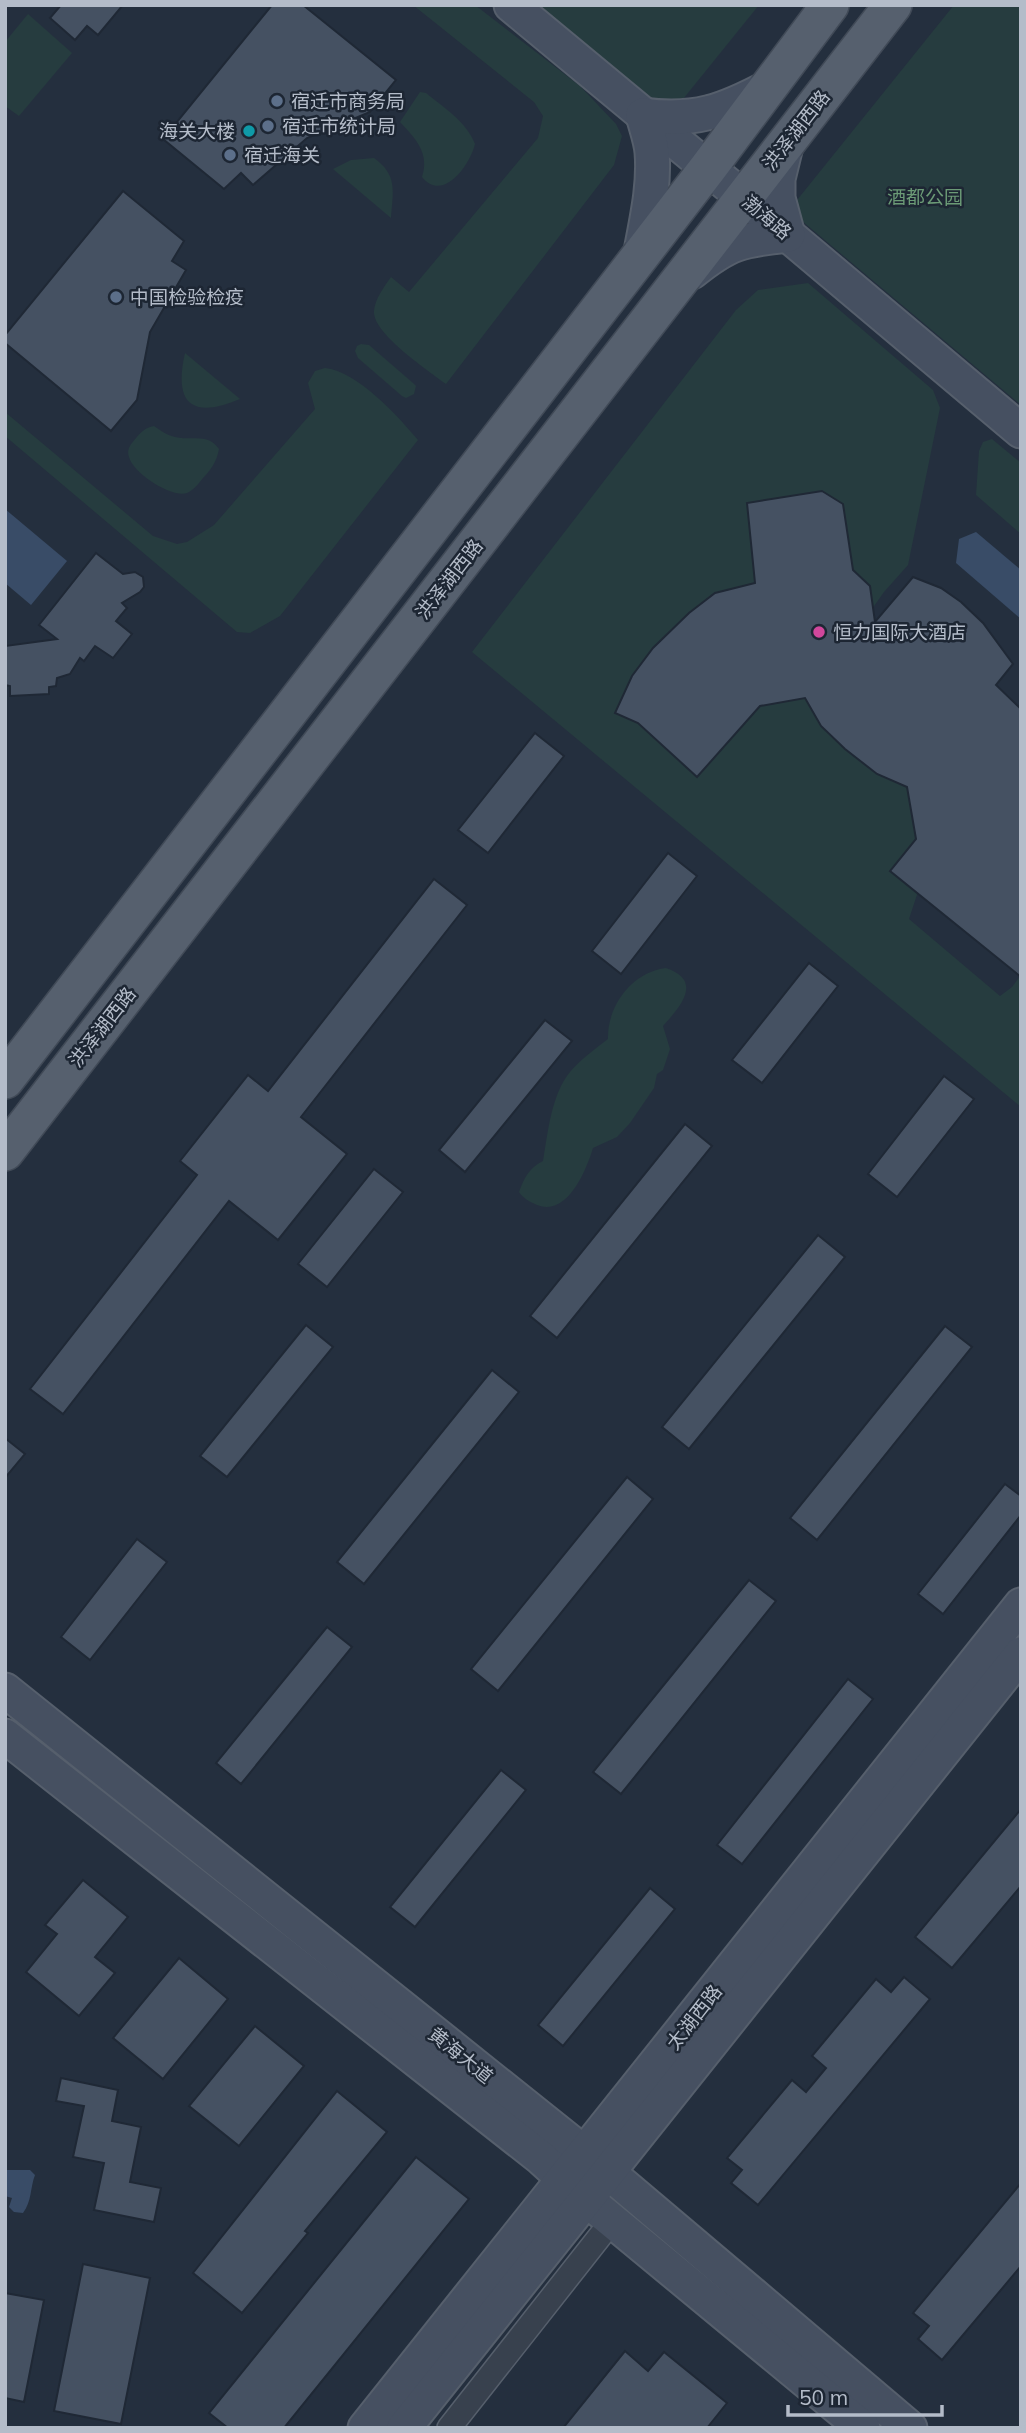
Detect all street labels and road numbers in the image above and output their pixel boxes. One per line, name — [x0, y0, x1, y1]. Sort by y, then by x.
street label: 洪泽湖西路 — [757, 85, 835, 175]
street label: 渤海路 — [737, 189, 797, 245]
street label: 洪泽湖西路 — [410, 534, 488, 624]
street label: 洪泽湖西路 — [63, 982, 141, 1072]
street label: 太湖西路 — [661, 1980, 727, 2054]
street label: 黄海大道 — [424, 2022, 498, 2088]

